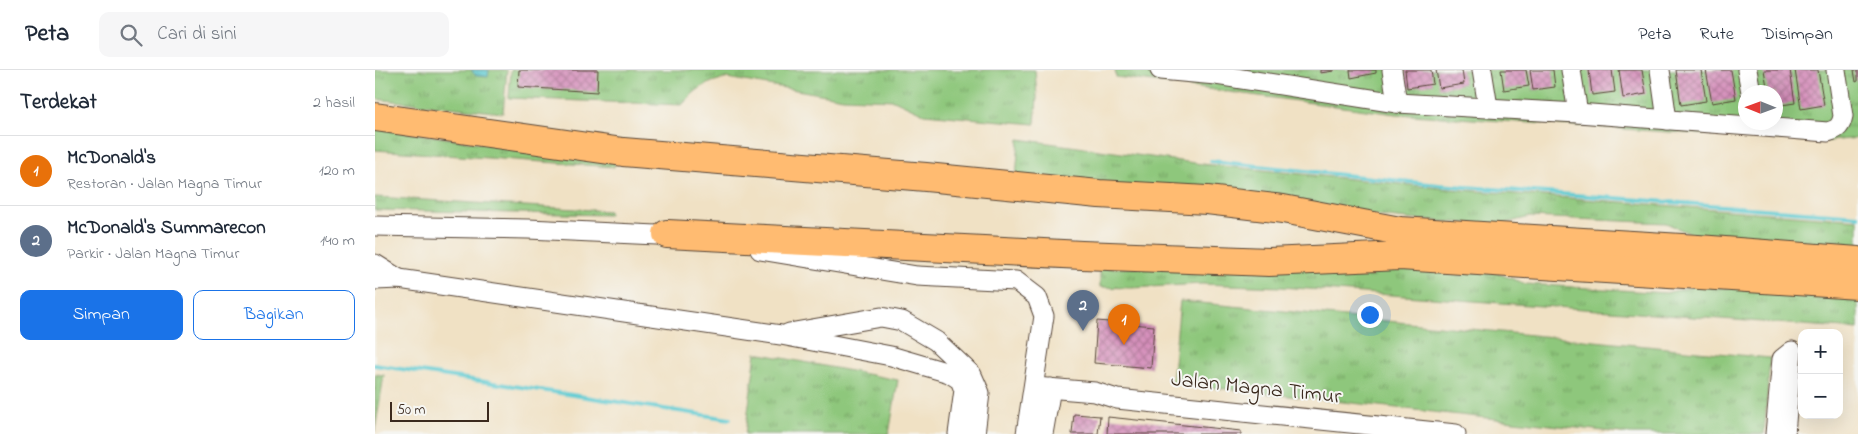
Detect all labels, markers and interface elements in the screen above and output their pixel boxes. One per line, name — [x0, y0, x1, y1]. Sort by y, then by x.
search box — [99, 12, 449, 57]
text: Peta — [25, 17, 69, 52]
icon: search — [117, 21, 145, 49]
text: Cari di sini — [157, 21, 237, 48]
text: Peta — [1638, 22, 1671, 48]
text: Rute — [1699, 22, 1734, 48]
text: Disimpan — [1762, 22, 1833, 48]
north arrow — [1738, 85, 1783, 130]
text: Terdekat — [20, 88, 97, 118]
text: 2 hasil — [313, 91, 355, 115]
text: McDonald's — [67, 145, 156, 172]
text: 1 — [33, 159, 39, 183]
text: 120 m — [319, 159, 355, 183]
text: Restoran · Jalan Magna Timur — [67, 172, 262, 196]
text: McDonald's Summarecon — [67, 215, 266, 242]
text: 2 — [32, 229, 40, 253]
text: 140 m — [320, 229, 355, 253]
text: Parkir · Jalan Magna Timur — [67, 242, 239, 266]
button: Simpan — [20, 290, 183, 340]
button: Bagikan — [193, 290, 355, 340]
pin: 2 — [1067, 290, 1099, 331]
your location — [1357, 302, 1383, 328]
pin: 1 — [1108, 304, 1140, 345]
map controls — [1798, 329, 1843, 419]
button: + — [1798, 329, 1843, 374]
street label: Jalan Magna Timur — [1169, 364, 1343, 415]
button: − — [1798, 374, 1843, 419]
scale bar — [390, 399, 489, 422]
text: 50 m — [397, 400, 425, 421]

